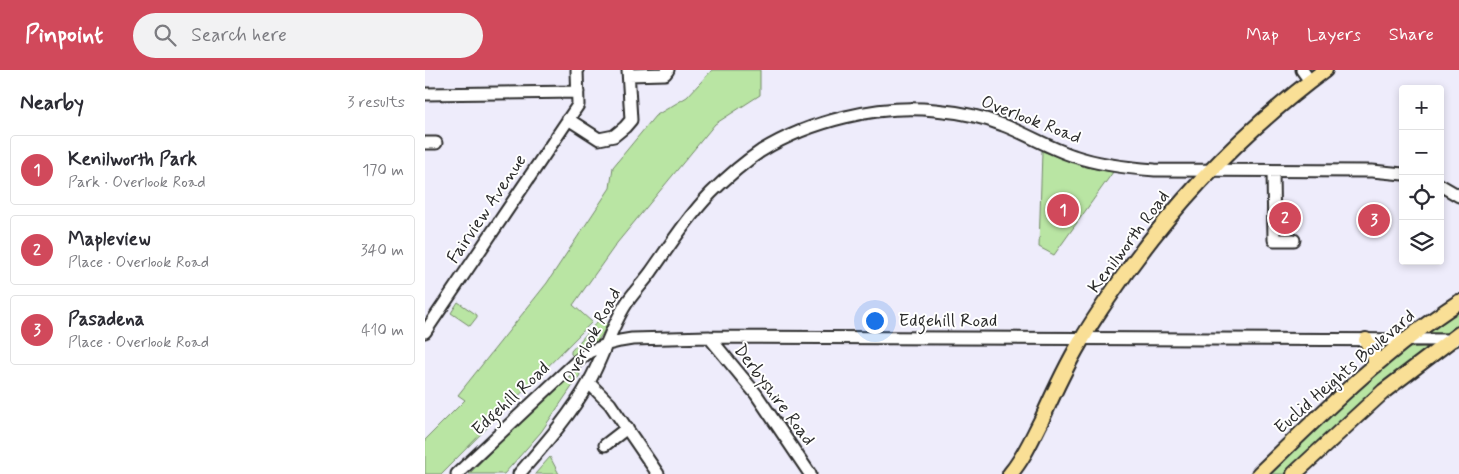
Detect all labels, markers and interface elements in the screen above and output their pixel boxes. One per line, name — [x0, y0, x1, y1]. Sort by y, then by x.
search box — [133, 13, 483, 58]
text: Pinpoint — [25, 20, 103, 51]
icon: search — [151, 21, 179, 49]
text: Search here — [191, 23, 287, 48]
text: Map — [1246, 23, 1279, 47]
text: Layers — [1307, 23, 1361, 47]
text: Share — [1389, 23, 1434, 47]
map controls — [1399, 85, 1444, 265]
button: + — [1399, 85, 1444, 130]
text: Nearby — [20, 89, 84, 117]
street label: Overlook Road — [978, 90, 1084, 150]
text: 3 results — [347, 92, 405, 113]
button: − — [1399, 130, 1444, 175]
text: Kenilworth Park — [68, 147, 197, 172]
street label: Fairview Avenue — [442, 150, 532, 268]
text: 1 — [33, 160, 41, 181]
text: 170 m — [362, 160, 404, 181]
text: Park · Overlook Road — [68, 172, 206, 193]
button: locate — [1399, 175, 1444, 220]
street label: Kenilworth Road — [1083, 186, 1175, 298]
pin: 1 — [1047, 191, 1079, 229]
pin: 2 — [1269, 199, 1301, 237]
pin: 3 — [1358, 201, 1390, 239]
button: layers — [1399, 220, 1444, 265]
text: Mapleview — [68, 227, 150, 252]
text: 2 — [33, 240, 41, 261]
text: 340 m — [360, 240, 404, 261]
text: Place · Overlook Road — [68, 252, 209, 273]
street label: Overlook Road — [557, 284, 627, 388]
street label: Euclid Heights Boulevard — [1270, 304, 1420, 440]
text: Pasadena — [68, 307, 144, 332]
your location — [862, 308, 888, 334]
street label: Edgehill Road — [899, 309, 997, 335]
text: 3 — [33, 320, 41, 341]
text: 410 m — [361, 320, 404, 341]
text: Place · Overlook Road — [68, 332, 209, 353]
street label: Derbyshire Road — [728, 339, 820, 451]
street label: Edgehill Road — [467, 357, 557, 443]

